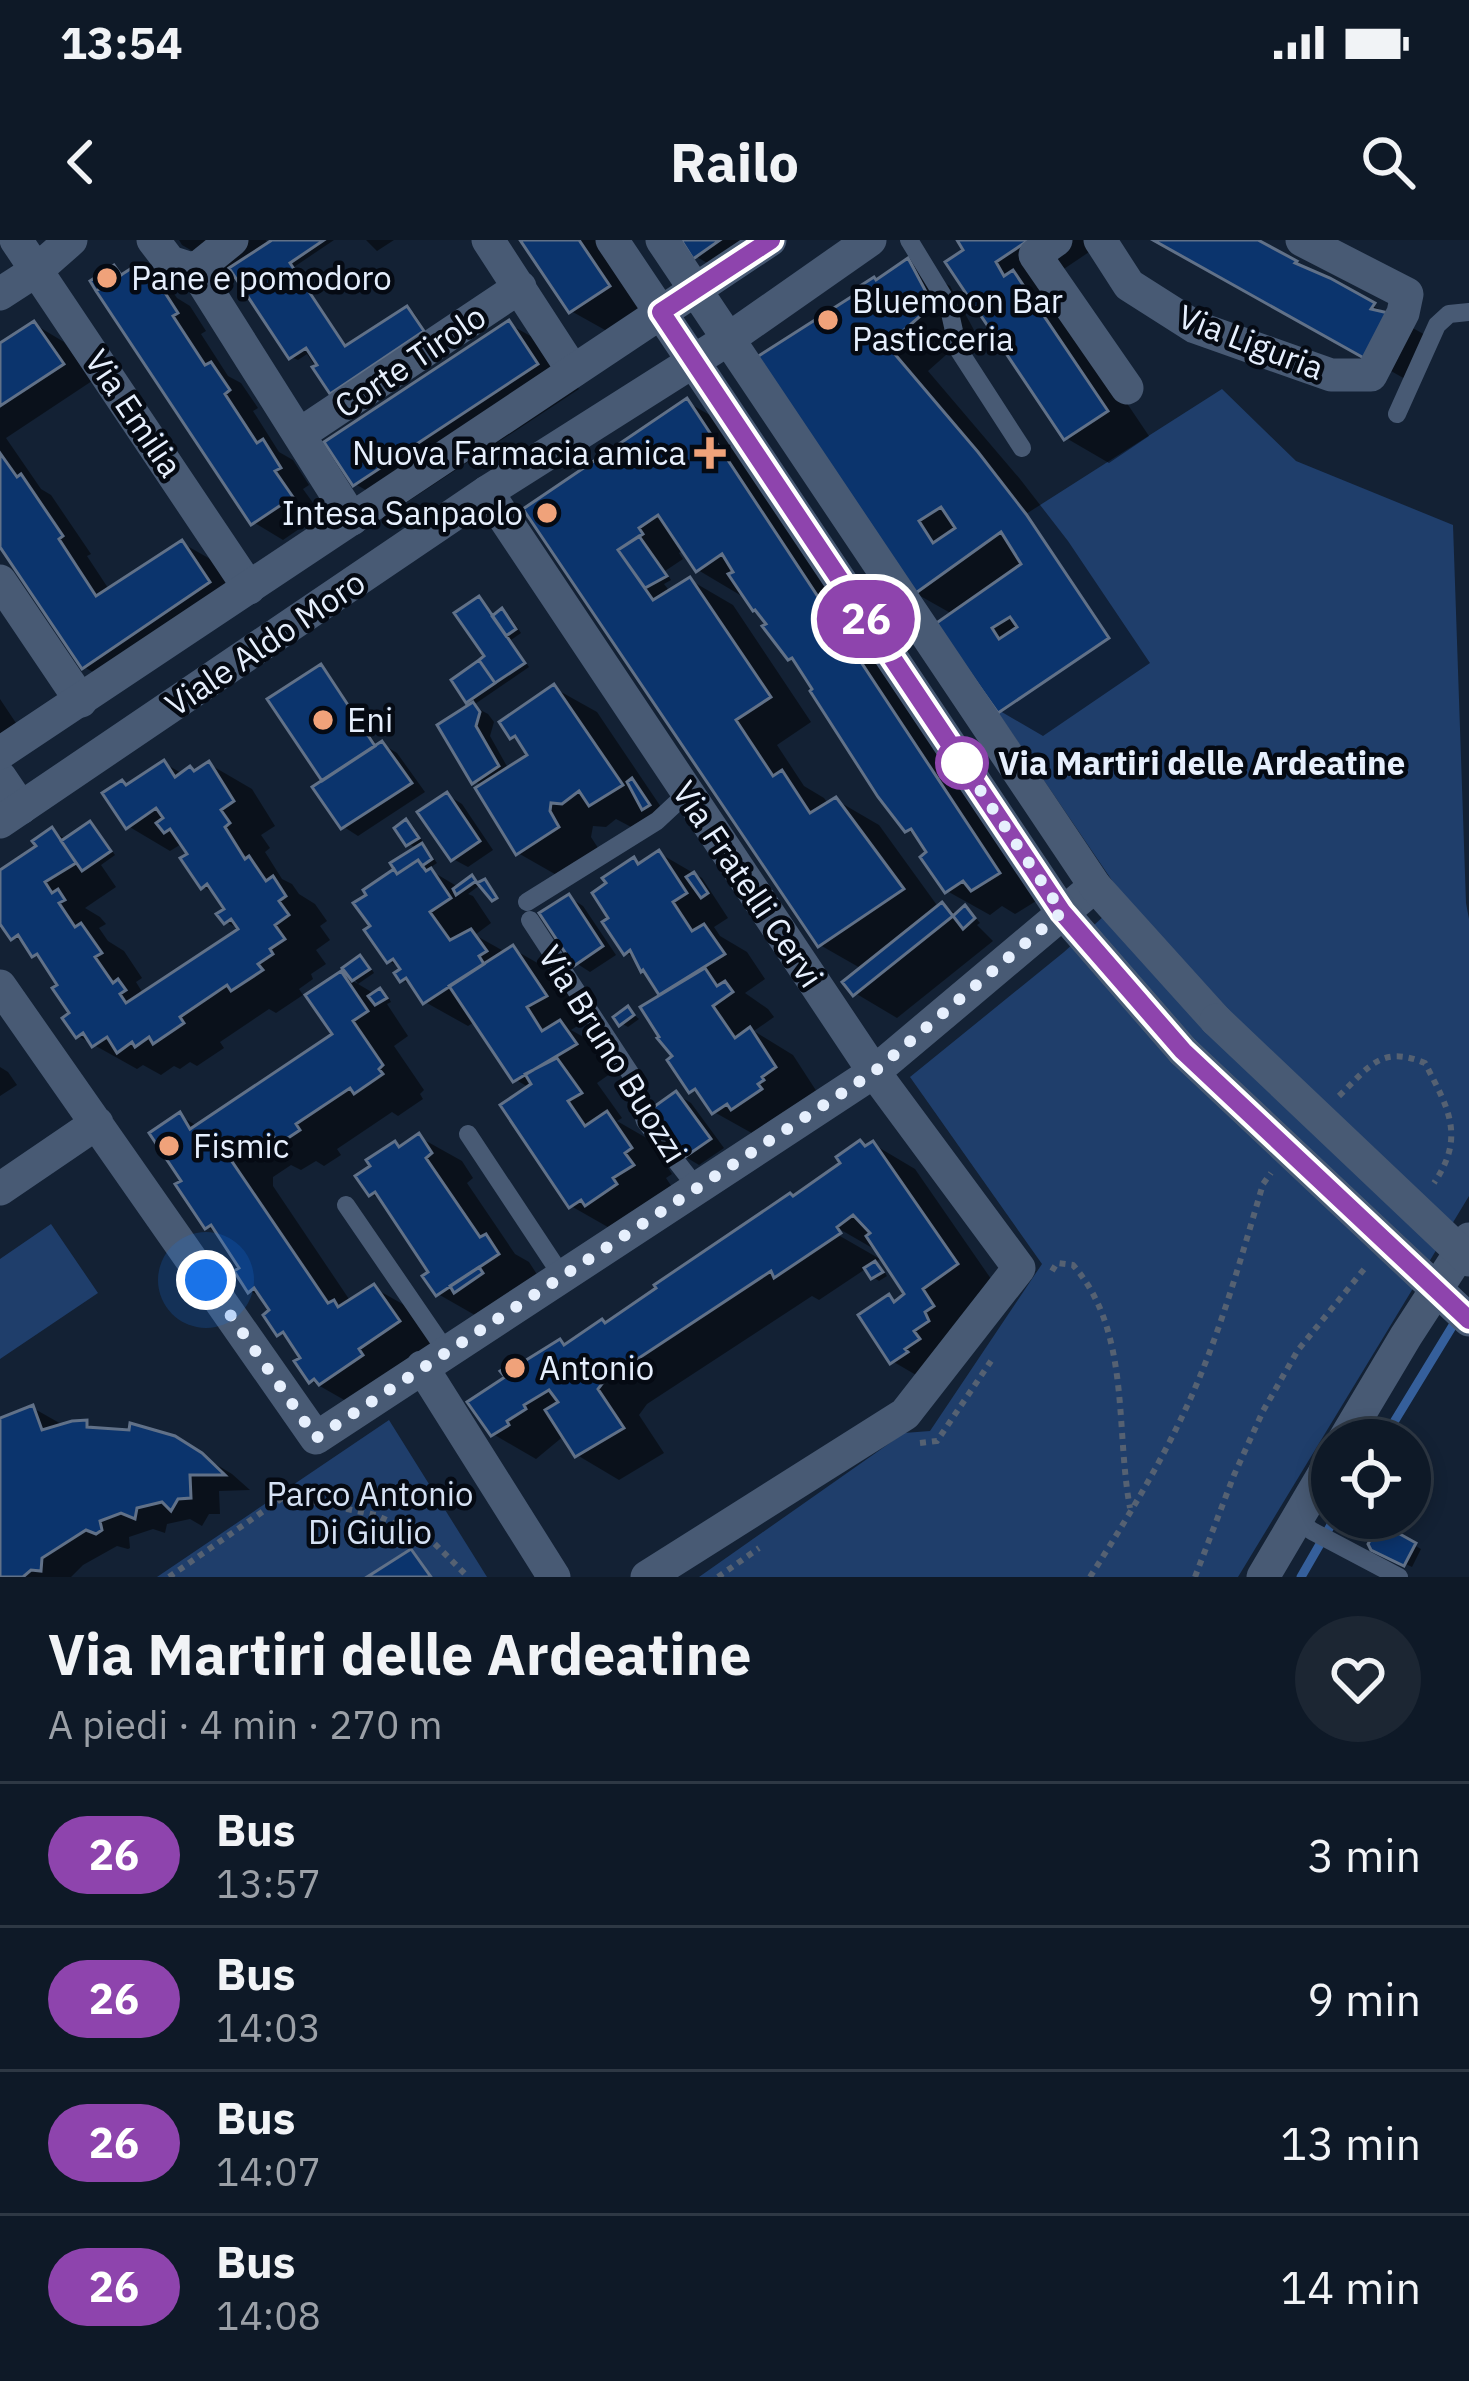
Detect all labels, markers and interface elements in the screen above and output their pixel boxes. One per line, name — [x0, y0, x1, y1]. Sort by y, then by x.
text: 13:54 — [60, 13, 183, 71]
text: Railo — [670, 127, 799, 197]
icon: back — [48, 129, 114, 195]
icon: search — [1355, 129, 1421, 195]
place label: Pane e pomodoro — [131, 256, 392, 299]
marker: Pane e pomodoro — [94, 265, 120, 291]
place label: Bluemoon Bar Pasticceria — [852, 279, 1063, 360]
street label: Corte Tirolo — [326, 294, 494, 427]
street label: Via Liguria — [1172, 294, 1330, 389]
marker: Bluemoon Bar Pasticceria — [815, 307, 841, 333]
street label: Via Emilia — [76, 341, 193, 485]
place label: Nuova Farmacia amica — [352, 431, 686, 474]
marker: Nuova Farmacia amica — [697, 440, 723, 466]
place label: Intesa Sanpaolo — [282, 491, 523, 534]
marker: Intesa Sanpaolo — [534, 500, 560, 526]
street label: Viale Aldo Moro — [156, 560, 373, 725]
line badge: 26 — [812, 580, 920, 658]
text: 26 — [841, 591, 891, 646]
place label: Eni — [347, 698, 393, 741]
marker: Eni — [310, 707, 336, 733]
marker: Via Martiri delle Ardeatine — [937, 738, 987, 788]
place label: Via Martiri delle Ardeatine — [998, 741, 1405, 784]
street label: Via Fratelli Cervi — [663, 772, 833, 995]
street label: Via Bruno Buozzi — [529, 937, 698, 1171]
place label: Fismic — [193, 1124, 289, 1167]
marker: Fismic — [156, 1133, 182, 1159]
your location — [176, 1250, 236, 1310]
place label: Antonio — [539, 1346, 654, 1389]
marker: Antonio — [502, 1355, 528, 1381]
map controls — [1311, 1419, 1431, 1539]
button: locate — [1311, 1419, 1431, 1539]
park label: Parco Antonio Di Giulio — [266, 1472, 474, 1553]
button: heart — [1295, 1616, 1421, 1742]
text: Via Martiri delle Ardeatine — [48, 1617, 752, 1691]
text: A piedi · 4 min · 270 m — [48, 1699, 443, 1750]
text: Bus — [216, 1800, 296, 1858]
text: 3 min — [1307, 1826, 1421, 1884]
text: 26 — [89, 1827, 139, 1882]
text: 13:57 — [216, 1858, 321, 1909]
text: Bus — [216, 1944, 296, 2002]
text: 9 min — [1307, 1970, 1421, 2028]
text: 26 — [89, 1971, 139, 2026]
text: 14:03 — [216, 2002, 321, 2053]
text: Bus — [216, 2088, 296, 2146]
text: 13 min — [1280, 2114, 1421, 2172]
text: 26 — [89, 2115, 139, 2170]
text: 14:07 — [216, 2146, 321, 2197]
text: Bus — [216, 2232, 296, 2290]
text: 14 min — [1280, 2258, 1421, 2316]
text: 26 — [89, 2259, 139, 2314]
text: 14:08 — [216, 2290, 321, 2341]

